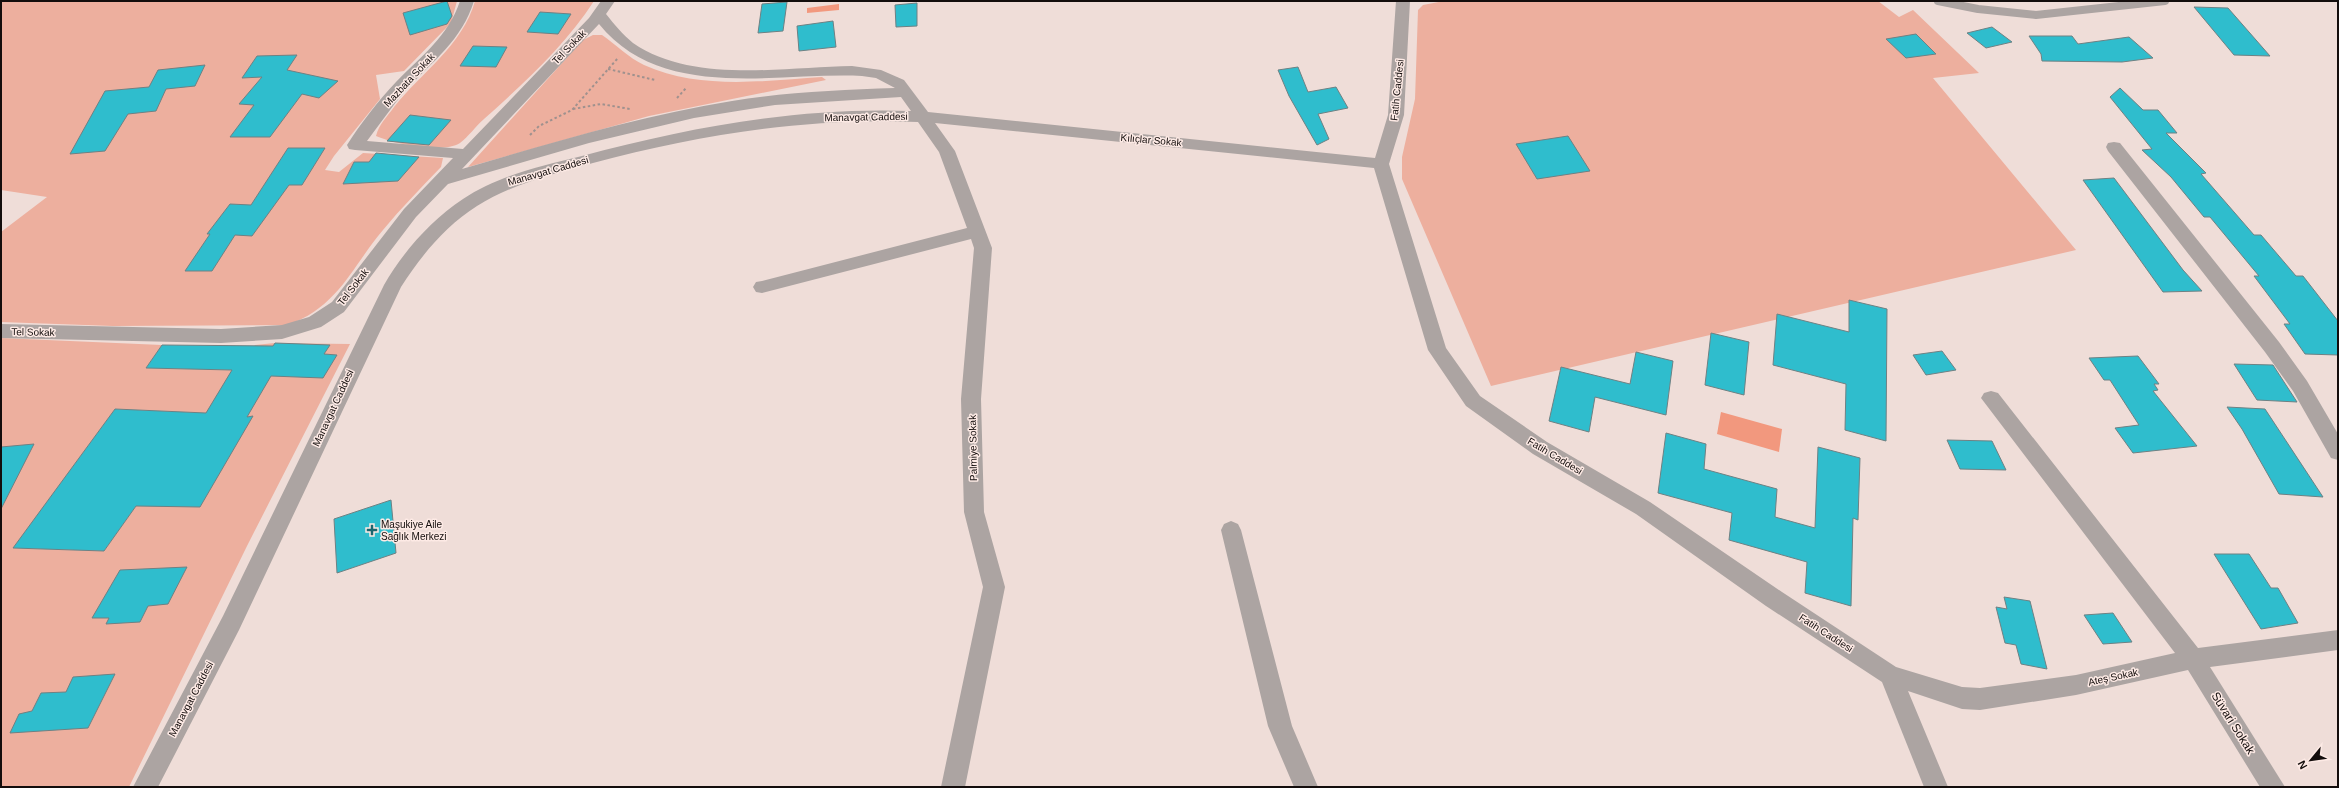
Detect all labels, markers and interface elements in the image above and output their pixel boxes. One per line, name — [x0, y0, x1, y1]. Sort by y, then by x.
street label: Tel Sokak — [550, 27, 589, 66]
street label: Mazbata Sokak — [381, 50, 437, 109]
street label: Fatih Caddesi — [1388, 59, 1406, 121]
street label: Manavgat Caddesi — [824, 111, 908, 123]
street label: Kılıçlar Sokak — [1120, 132, 1183, 148]
street label: Manavgat Caddesi — [506, 154, 590, 188]
street label: Tel Sokak — [335, 266, 371, 307]
street label: Tel Sokak — [11, 326, 56, 338]
street label: Manavgat Caddesi — [310, 368, 356, 448]
street label: Palmiye Sokak — [967, 414, 979, 481]
street label: Fatih Caddesi — [1526, 435, 1584, 477]
place label: Maşukiye Aile Sağlık Merkezi — [381, 519, 447, 542]
marker: Maşukiye Aile Sağlık Merkezi — [366, 524, 378, 536]
street label: Fatih Caddesi — [1797, 612, 1855, 654]
street label: Manavgat Caddesi — [167, 660, 215, 738]
street label: Ateş Sokak — [2087, 666, 2140, 688]
street label: Süvari Sokak — [2208, 689, 2258, 758]
north arrow — [2291, 740, 2331, 780]
text: N — [2295, 758, 2309, 771]

